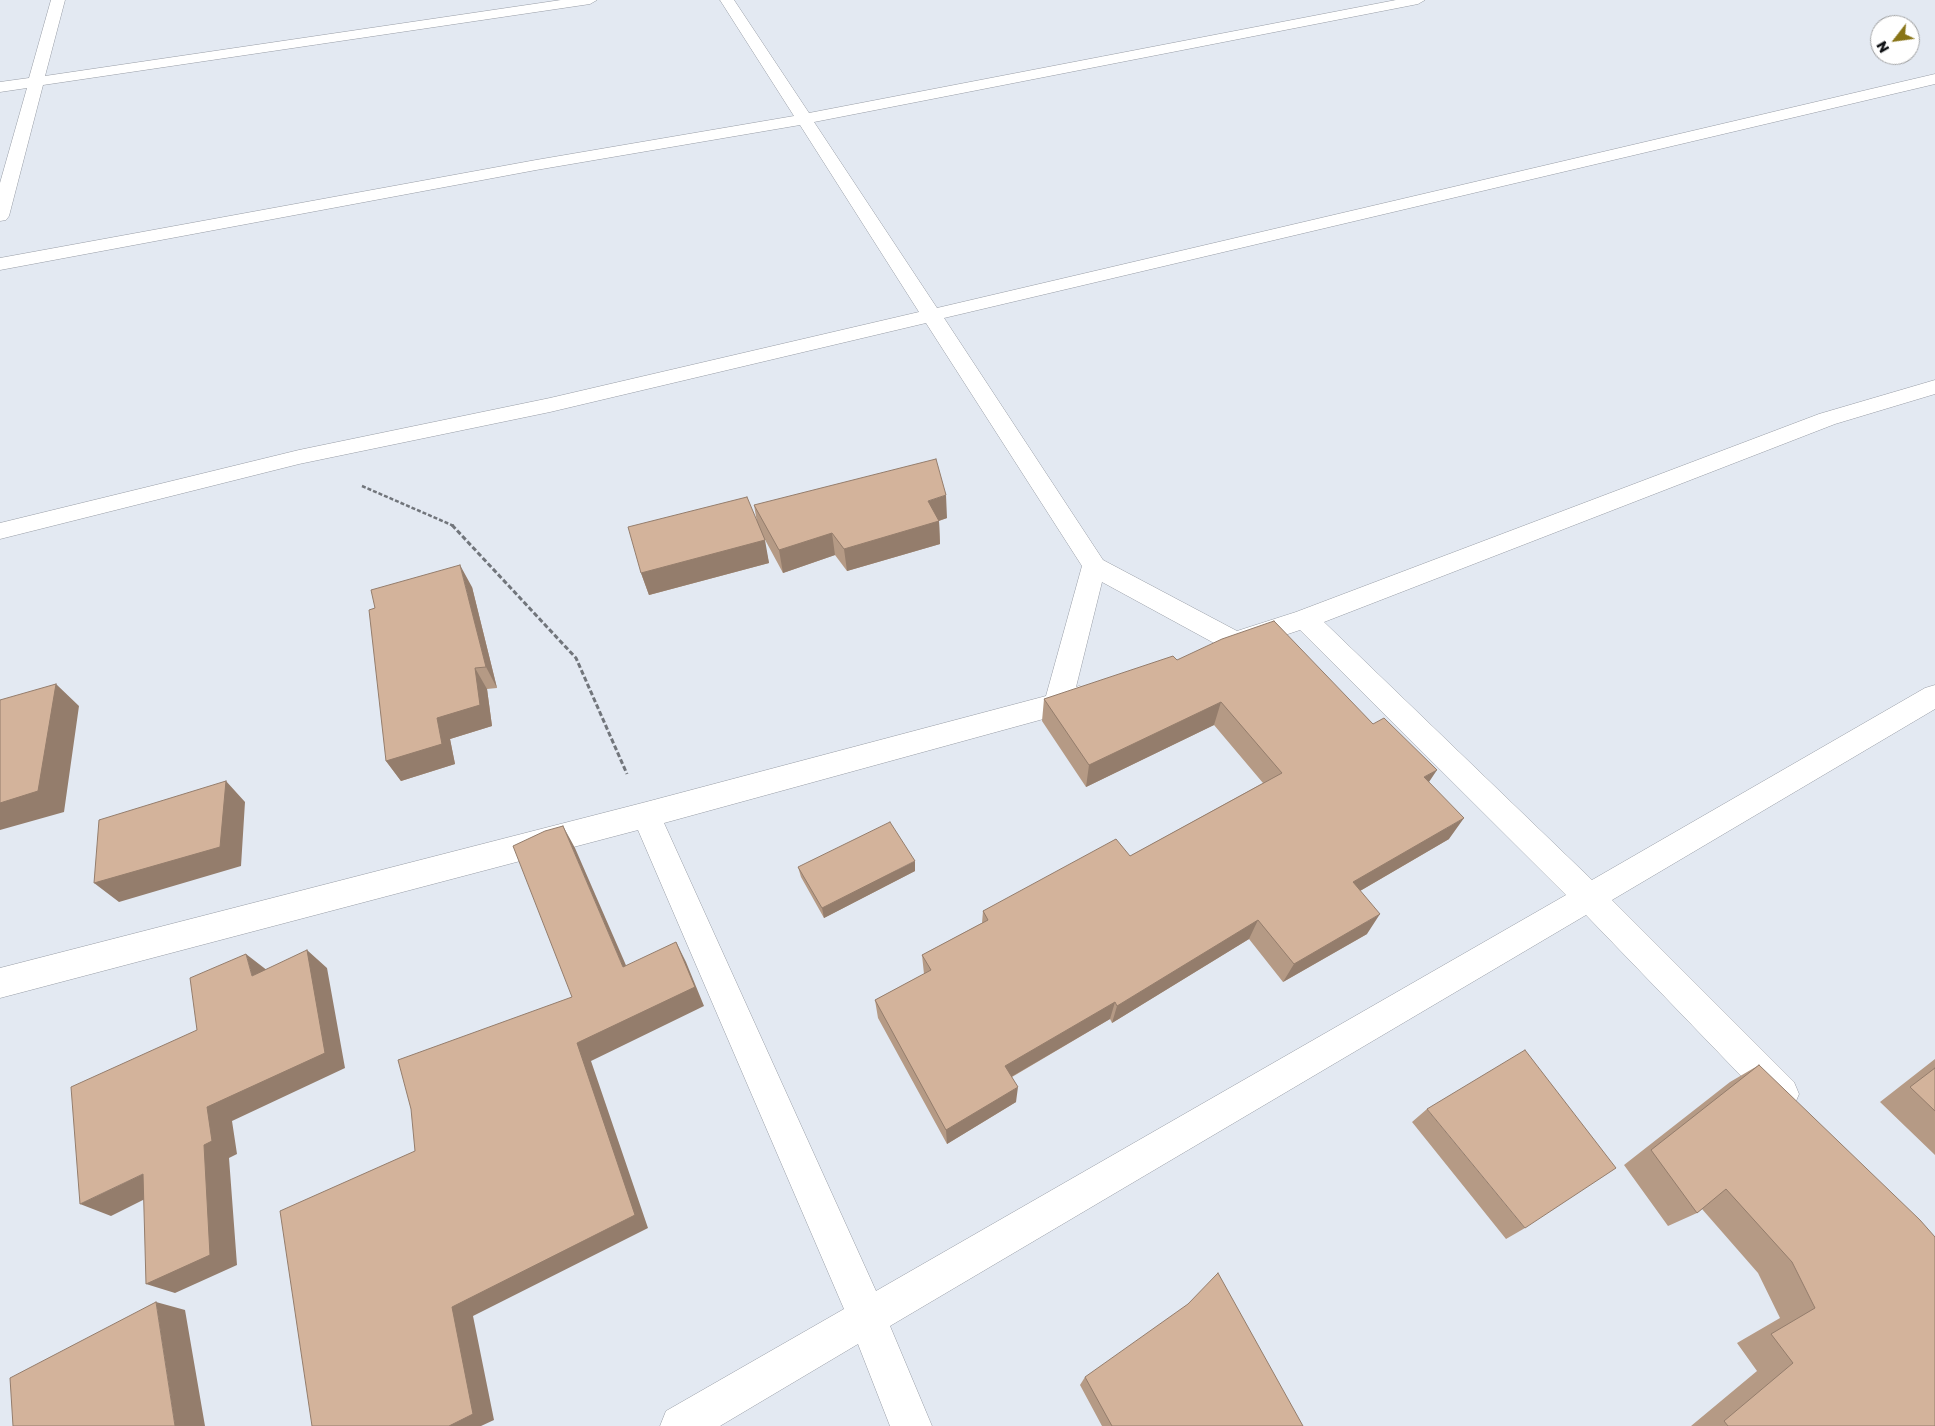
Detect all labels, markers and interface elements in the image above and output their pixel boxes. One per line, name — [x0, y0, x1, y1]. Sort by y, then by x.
north arrow — [1870, 15, 1920, 65]
text: N — [1872, 38, 1892, 56]

